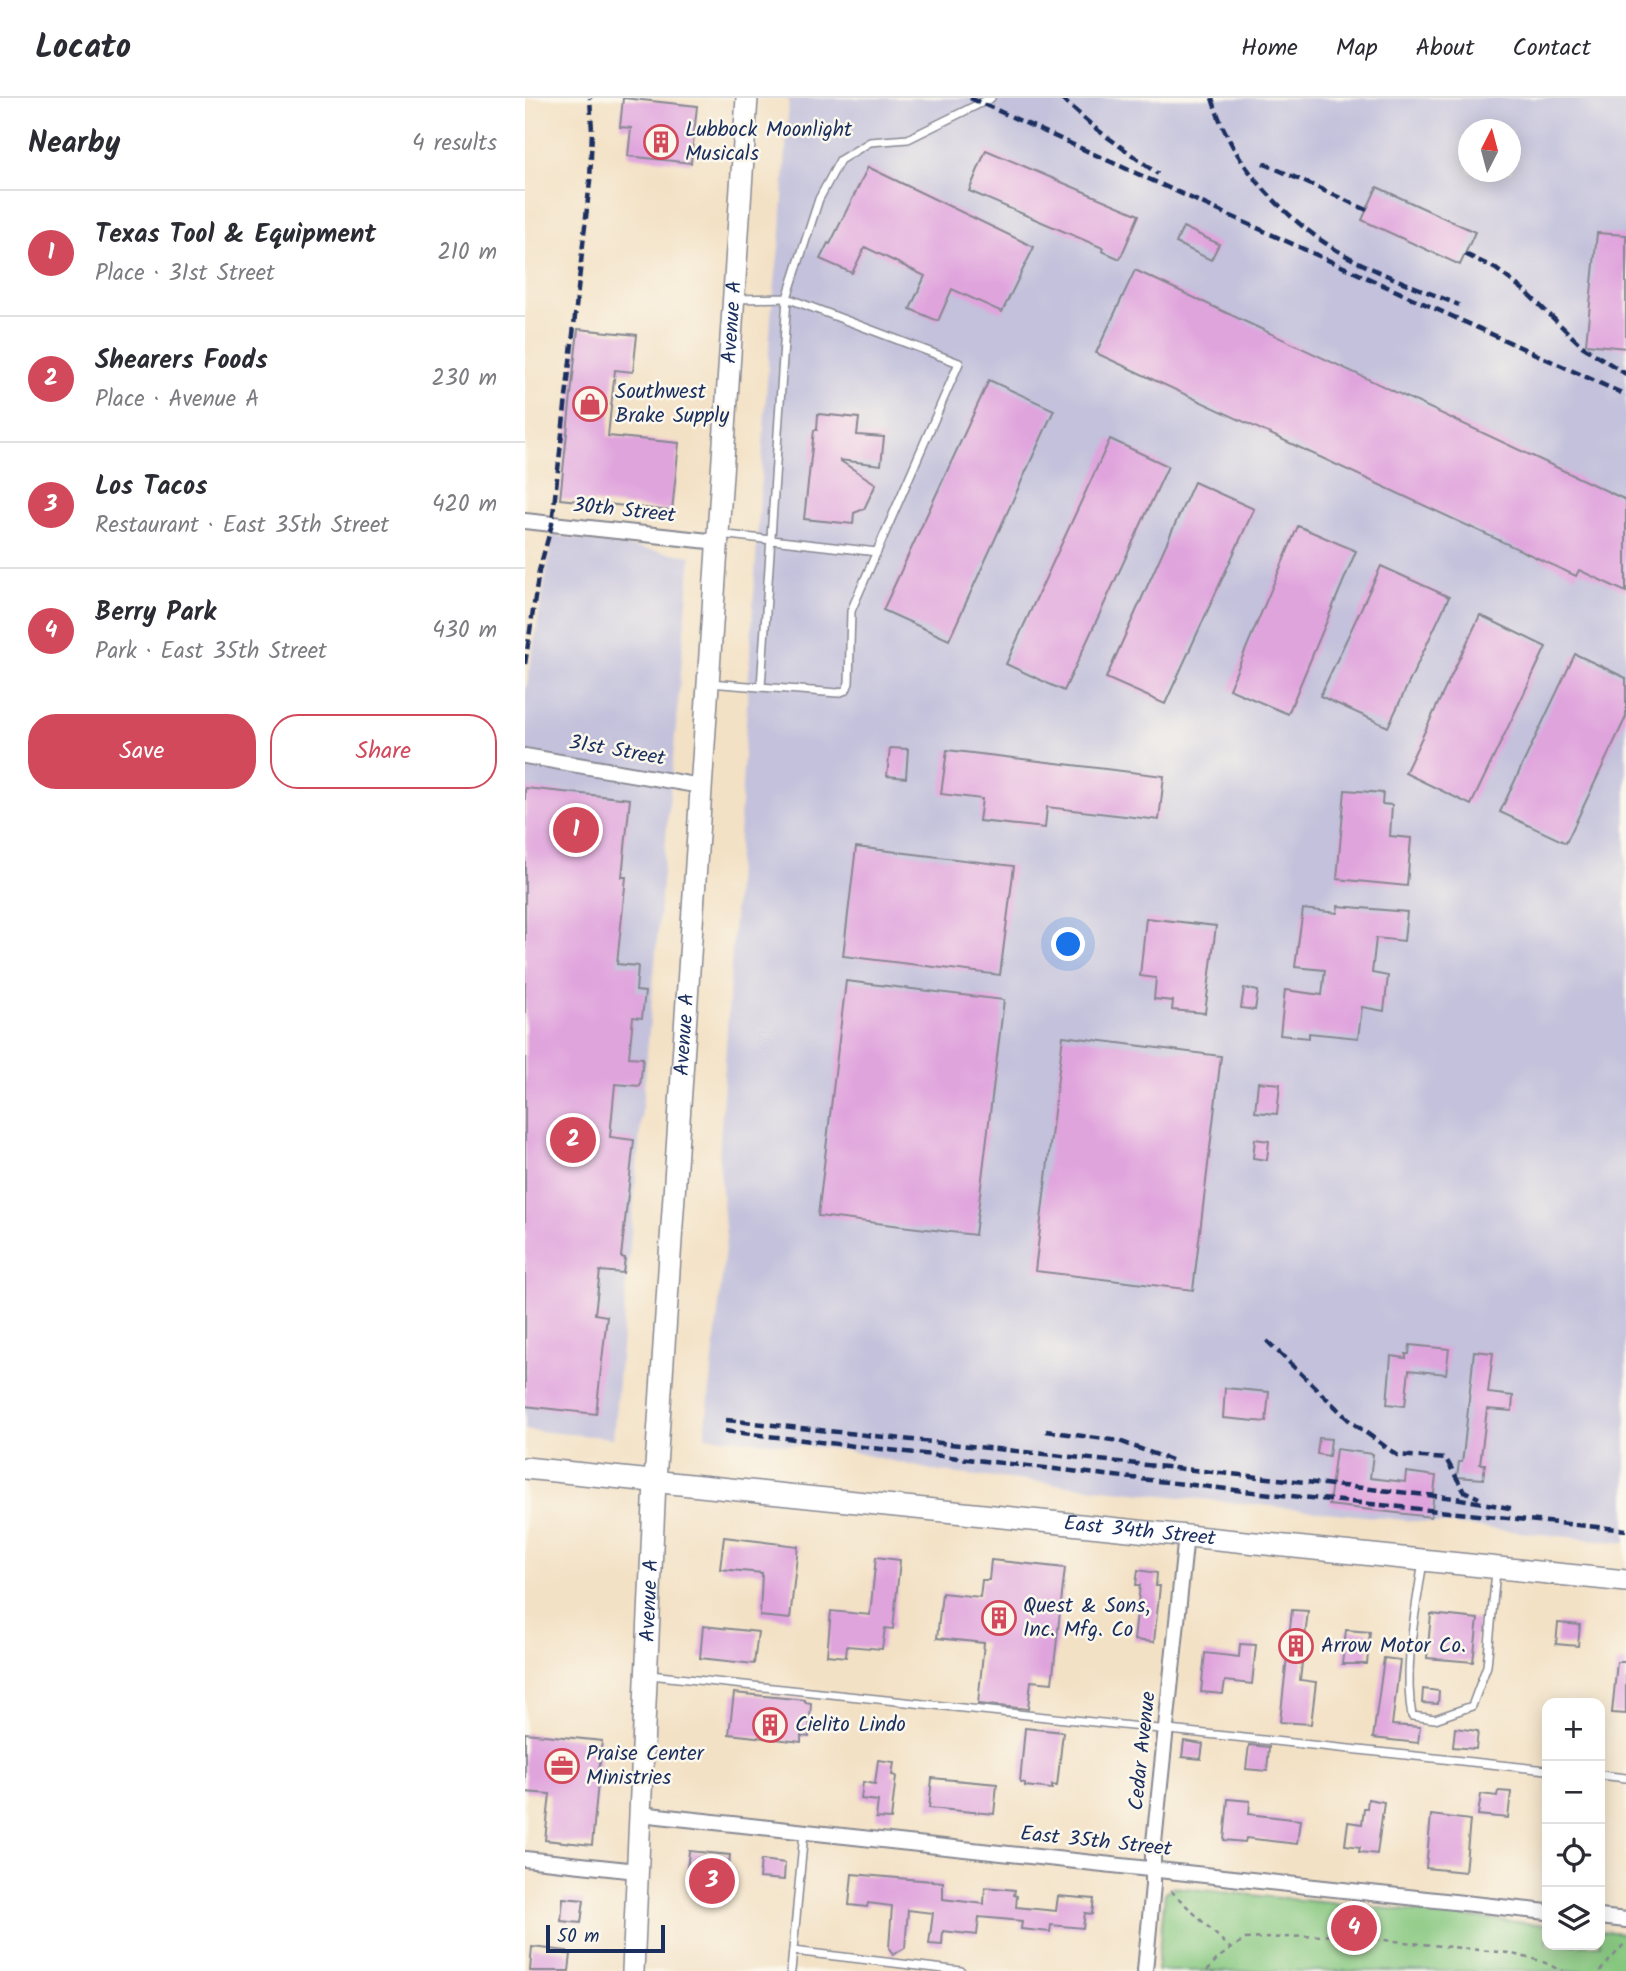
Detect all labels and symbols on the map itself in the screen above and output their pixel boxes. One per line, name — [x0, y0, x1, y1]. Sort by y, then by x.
place label: Lubbock Moonlight Musicals — [685, 114, 853, 171]
north arrow — [1458, 119, 1521, 182]
building icon: Lubbock Moonlight Musicals — [642, 123, 680, 161]
street label: Avenue A — [713, 280, 751, 365]
place label: Southwest Brake Supply — [615, 376, 729, 433]
shop icon: Southwest Brake Supply — [571, 385, 609, 423]
street label: 30th Street — [571, 489, 678, 533]
street label: 31st Street — [566, 726, 669, 776]
pin: 1 — [553, 804, 599, 856]
your location — [1051, 927, 1085, 961]
street label: Avenue A — [665, 992, 704, 1077]
pin: 2 — [550, 1114, 596, 1166]
street label: East 34th Street — [1062, 1507, 1218, 1555]
street label: Avenue A — [631, 1558, 668, 1643]
place label: Quest & Sons, Inc. Mfg. Co — [1023, 1590, 1150, 1647]
building icon: Quest & Sons, Inc. Mfg. Co — [980, 1599, 1018, 1637]
building icon: Arrow Motor Co. — [1277, 1627, 1315, 1665]
place label: Arrow Motor Co. — [1321, 1630, 1466, 1663]
street label: Cedar Avenue — [1120, 1689, 1166, 1812]
building icon: Cielito Lindo — [751, 1706, 789, 1744]
place label: Cielito Lindo — [795, 1709, 906, 1742]
place label: Praise Center Ministries — [586, 1738, 705, 1795]
office icon: Praise Center Ministries — [543, 1747, 581, 1785]
street label: East 35th Street — [1019, 1818, 1174, 1866]
pin: 3 — [689, 1855, 735, 1907]
pin: 4 — [1331, 1902, 1377, 1954]
scale bar — [546, 1922, 665, 1954]

